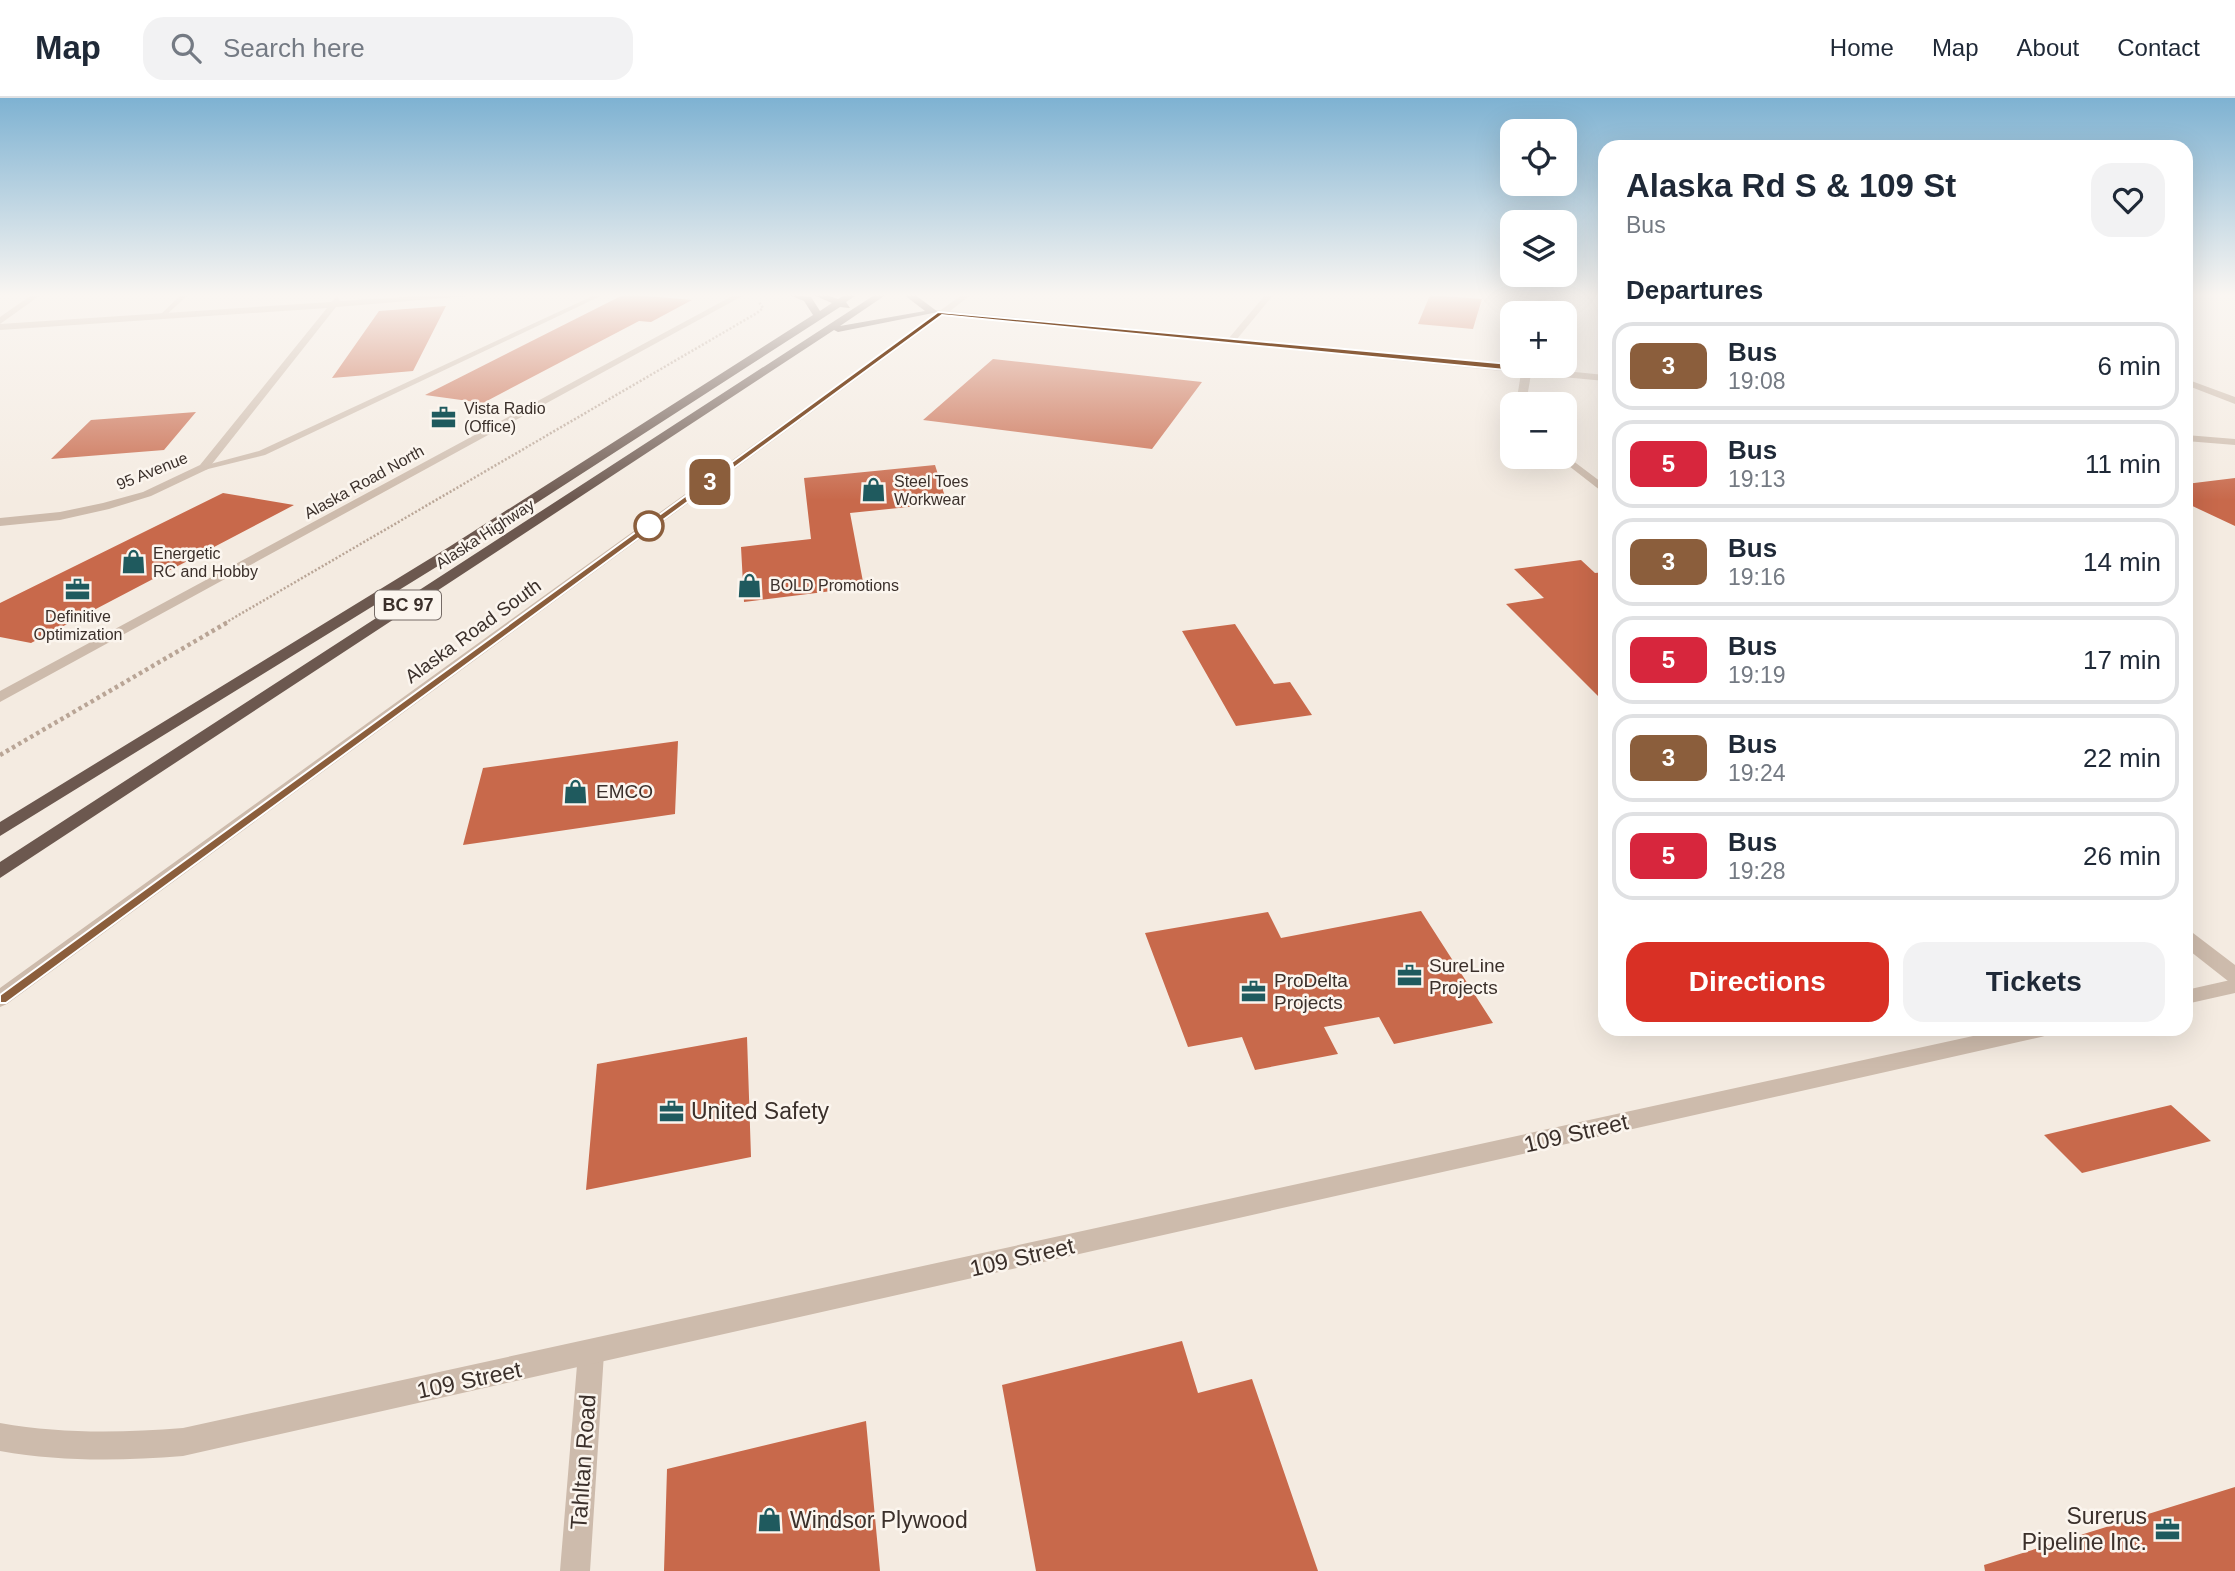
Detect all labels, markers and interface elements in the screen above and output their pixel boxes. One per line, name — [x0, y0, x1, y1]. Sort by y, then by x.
search box — [143, 17, 633, 80]
text: Map — [35, 29, 101, 66]
icon: search — [167, 29, 205, 67]
text: Search here — [223, 33, 365, 63]
text: Home — [1830, 34, 1894, 61]
text: Map — [1932, 34, 1979, 61]
text: About — [2017, 34, 2079, 61]
text: Contact — [2117, 34, 2200, 61]
map controls — [1500, 119, 1577, 469]
button: locate — [1500, 119, 1577, 196]
button: heart — [2091, 163, 2165, 237]
text: Alaska Rd S & 109 St — [1626, 167, 1956, 204]
button: layers — [1500, 210, 1577, 287]
text: Bus — [1626, 212, 1666, 238]
text: Departures — [1626, 275, 1763, 305]
button: + — [1500, 301, 1577, 378]
text: Bus — [1728, 337, 1777, 367]
text: 6 min — [2097, 351, 2161, 381]
text: 3 — [1662, 352, 1675, 379]
text: 19:08 — [1728, 368, 1786, 394]
button: − — [1500, 392, 1577, 469]
place label: Vista Radio (Office) — [464, 400, 546, 435]
office icon: Vista Radio (Office) — [430, 403, 458, 431]
text: Bus — [1728, 435, 1777, 465]
street label: Alaska Road North — [301, 442, 427, 522]
street label: 95 Avenue — [114, 449, 190, 493]
text: 11 min — [2085, 449, 2161, 479]
text: 5 — [1662, 450, 1675, 477]
line badge: 3 — [687, 459, 733, 505]
text: 19:13 — [1728, 466, 1786, 492]
text: 3 — [703, 468, 717, 495]
place label: Steel Toes Workwear — [894, 473, 968, 508]
shop icon: Steel Toes Workwear — [860, 476, 888, 504]
street label: Alaska Highway — [433, 496, 537, 572]
unlabelled marker — [634, 511, 664, 541]
text: Bus — [1728, 533, 1777, 563]
place label: Energetic RC and Hobby — [153, 545, 258, 580]
text: 14 min — [2083, 547, 2161, 577]
shop icon: Energetic RC and Hobby — [119, 548, 147, 576]
text: 3 — [1662, 548, 1675, 575]
text: 19:16 — [1728, 564, 1786, 590]
shop icon: BOLD Promotions — [736, 571, 764, 599]
street label: Alaska Road South — [401, 575, 545, 687]
office icon: Definitive Optimization — [64, 576, 92, 604]
place label: BOLD Promotions — [770, 577, 899, 594]
road number: BC 97 — [375, 590, 441, 620]
place label: Definitive Optimization — [34, 608, 122, 643]
text: Bus — [1728, 631, 1777, 661]
text: 17 min — [2083, 645, 2161, 675]
text: 5 — [1662, 646, 1675, 673]
text: 19:19 — [1728, 662, 1786, 688]
text: Bus — [1728, 729, 1777, 759]
text: 22 min — [2083, 743, 2161, 773]
text: 3 — [1662, 744, 1675, 771]
text: 19:24 — [1728, 760, 1786, 786]
shop icon: EMCO — [562, 777, 590, 805]
place label: EMCO — [596, 781, 653, 802]
text: Bus — [1728, 827, 1777, 857]
text: 26 min — [2083, 841, 2161, 871]
text: 5 — [1662, 842, 1675, 869]
text: 19:28 — [1728, 858, 1786, 884]
button: Directions — [1626, 942, 1889, 1022]
button: Tickets — [1903, 942, 2165, 1022]
place label: SureLine Projects — [1429, 955, 1505, 998]
office icon: SureLine Projects — [1395, 962, 1423, 990]
place label: ProDelta Projects — [1274, 970, 1348, 1013]
office icon: ProDelta Projects — [1240, 977, 1268, 1005]
office icon: United Safety — [657, 1097, 685, 1125]
place label: United Safety — [691, 1098, 830, 1124]
street label: 109 Street — [1521, 1108, 1631, 1158]
street label: 109 Street — [967, 1232, 1077, 1282]
street label: 109 Street — [414, 1356, 524, 1404]
street label: Tahltan Road — [565, 1393, 601, 1531]
place label: Surerus Pipeline Inc. — [2022, 1503, 2147, 1555]
shop icon: Windsor Plywood — [756, 1506, 784, 1534]
place label: Windsor Plywood — [790, 1507, 968, 1533]
office icon: Surerus Pipeline Inc. — [2153, 1515, 2181, 1543]

